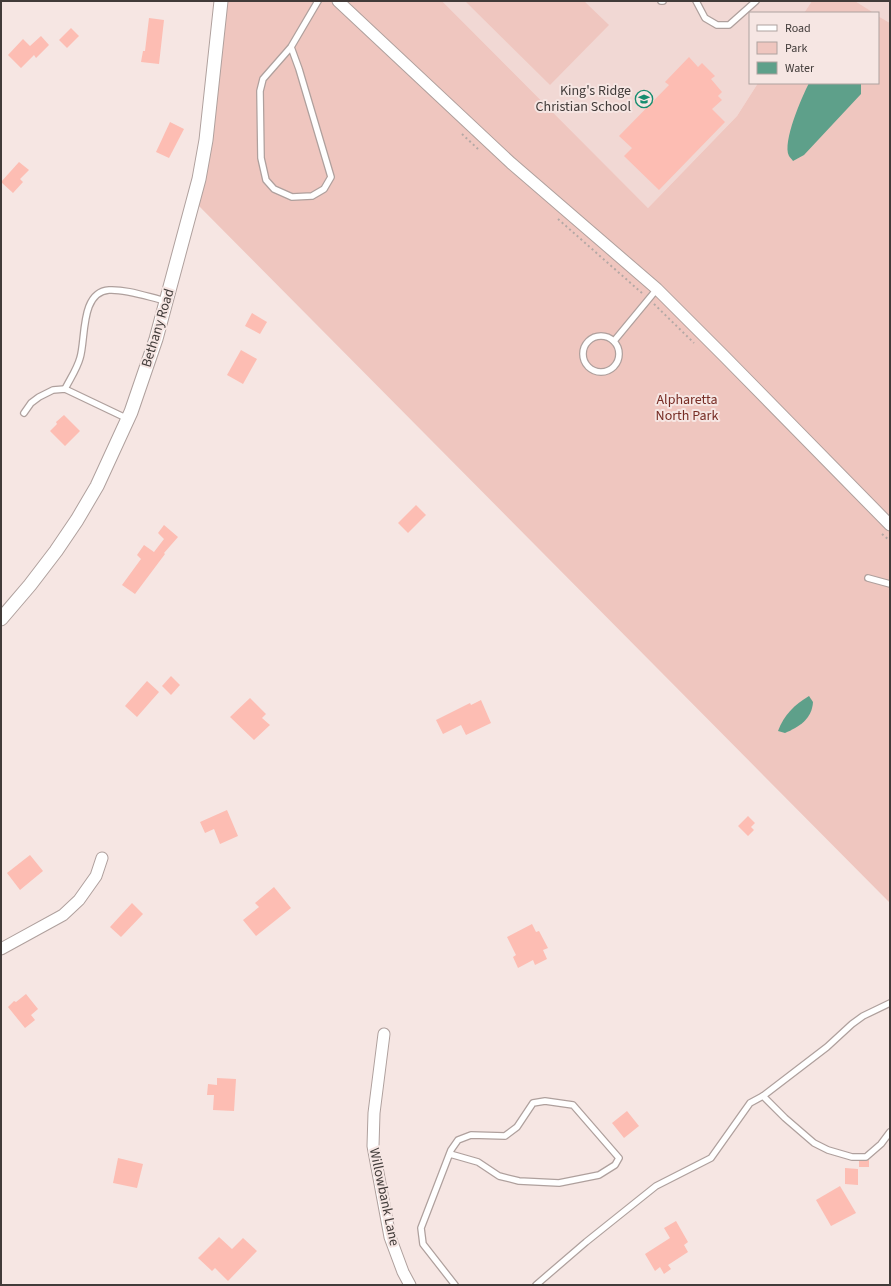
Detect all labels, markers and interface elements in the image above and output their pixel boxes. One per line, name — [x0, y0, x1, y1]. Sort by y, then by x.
legend — [749, 12, 879, 84]
text: Road — [785, 20, 811, 37]
text: Park — [785, 40, 807, 57]
text: Water — [785, 60, 815, 77]
place label: King's Ridge Christian School — [536, 81, 631, 117]
school or university icon: King's Ridge Christian School — [634, 89, 654, 109]
street label: Bethany Road — [137, 286, 179, 370]
park label: Alpharetta North Park — [656, 390, 718, 426]
street label: Willowbank Lane — [364, 1146, 404, 1248]

